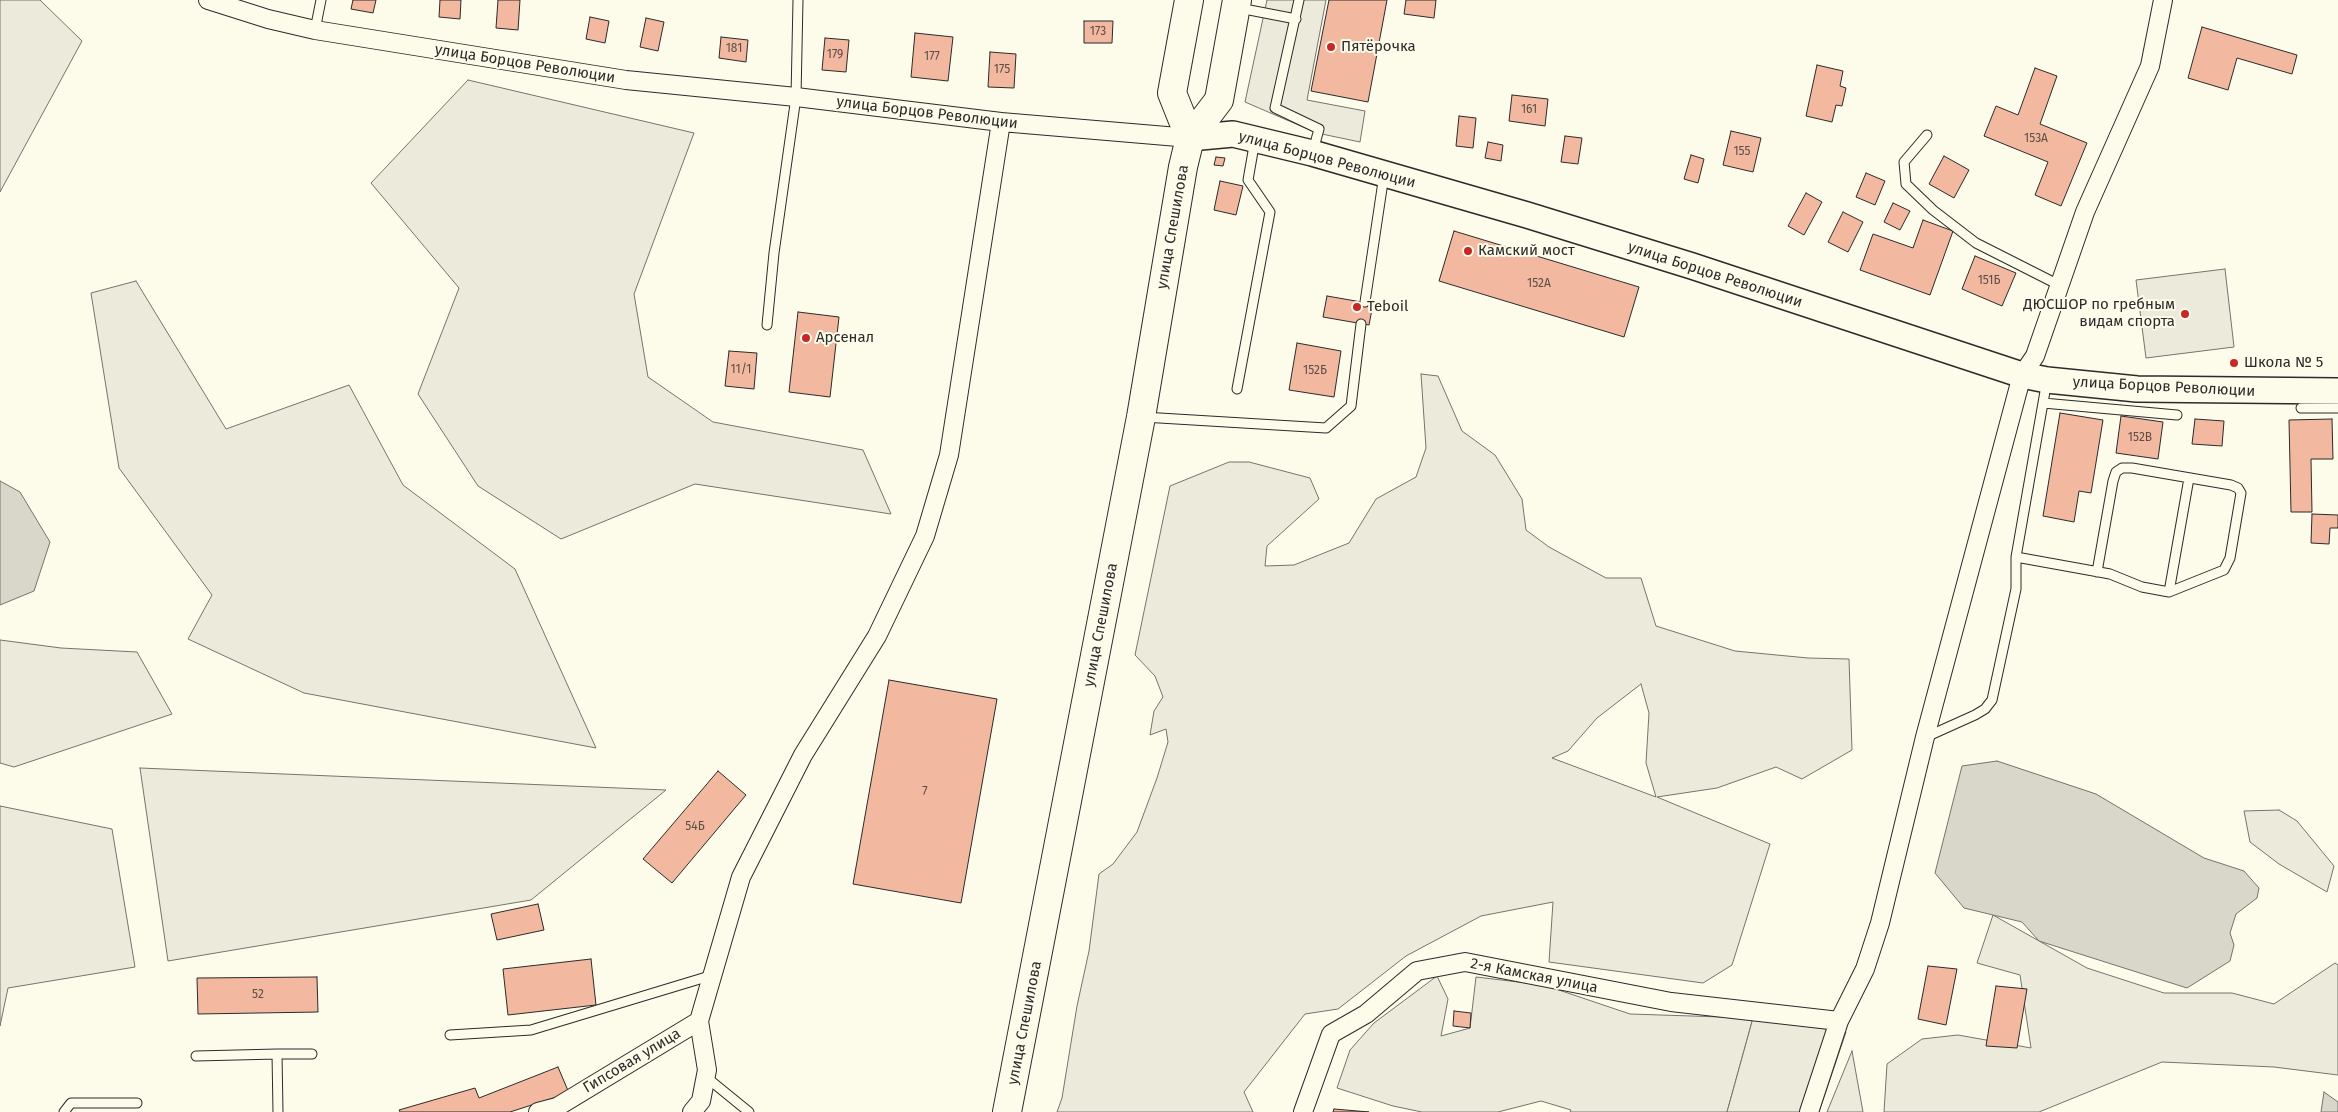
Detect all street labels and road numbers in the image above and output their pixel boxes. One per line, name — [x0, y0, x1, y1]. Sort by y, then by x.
street label: улица Борцов Революции — [433, 41, 617, 87]
street label: улица Борцов Революции — [835, 93, 1019, 133]
street label: улица Борцов Революции — [1236, 128, 1418, 192]
street label: улица Спешилова — [1153, 164, 1193, 290]
street label: улица Борцов Революции — [1625, 238, 1805, 312]
street label: улица Борцов Революции — [2072, 373, 2256, 401]
street label: улица Спешилова — [1080, 562, 1122, 688]
street label: 2-я Камская улица — [1469, 955, 1599, 997]
street label: улица Спешилова — [1004, 960, 1046, 1086]
street label: Гипсовая улица — [580, 1025, 684, 1097]

